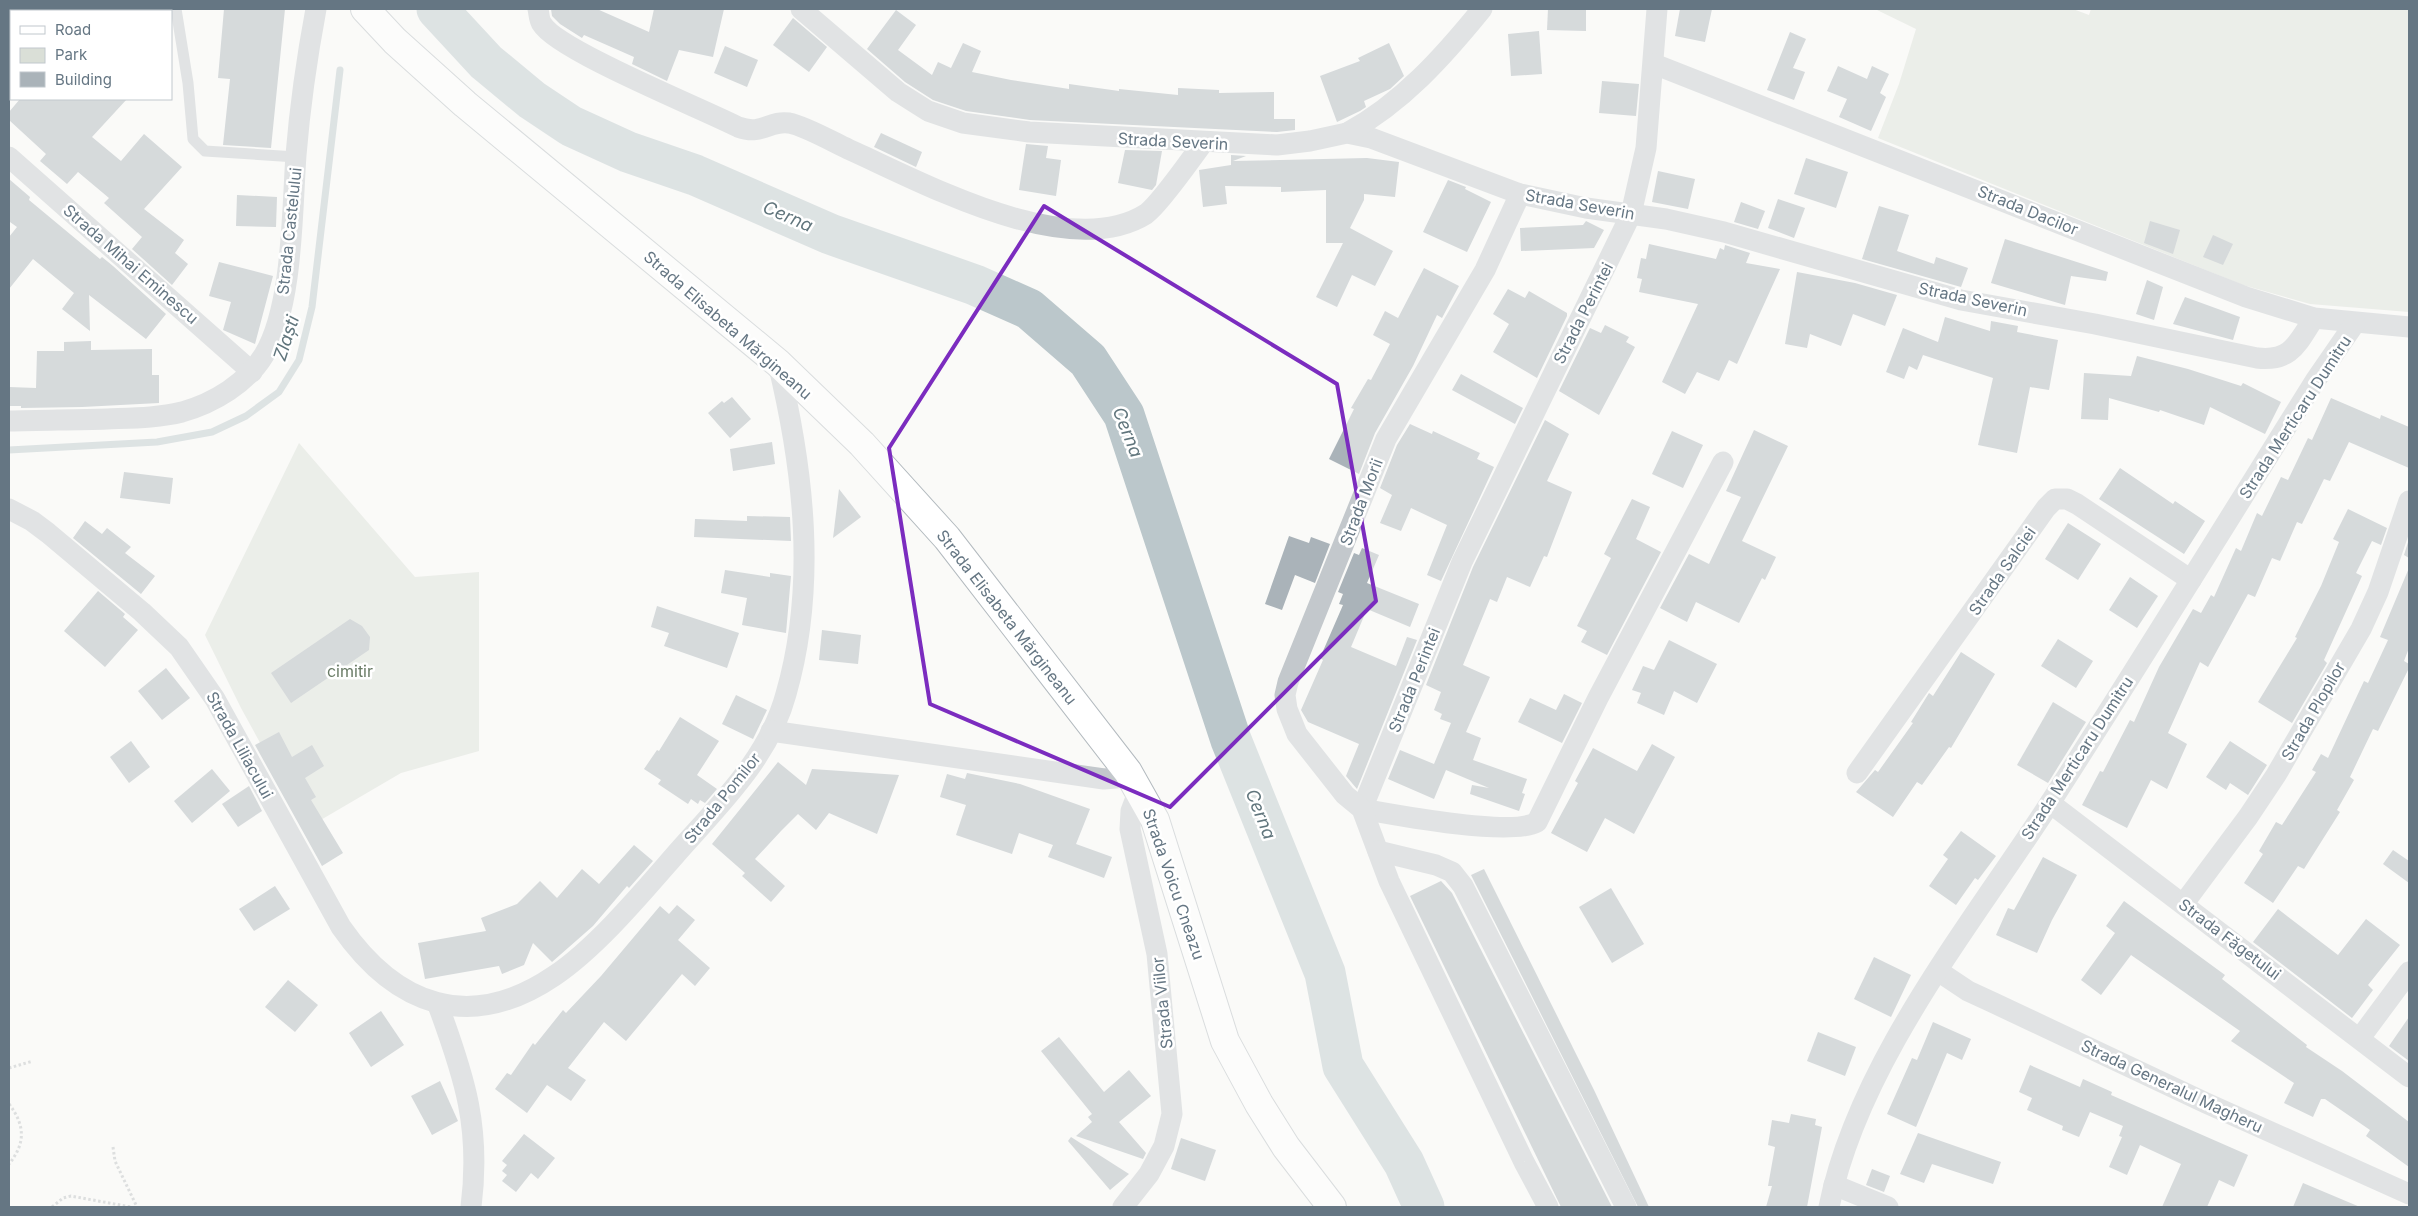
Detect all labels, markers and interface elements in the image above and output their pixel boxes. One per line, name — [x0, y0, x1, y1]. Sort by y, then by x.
legend — [10, 10, 172, 100]
text: Road — [55, 20, 91, 39]
text: Park — [55, 45, 88, 64]
text: Building — [55, 70, 112, 89]
street label: Strada Severin — [1117, 128, 1229, 154]
street label: Strada Castelului — [272, 166, 306, 296]
street label: Strada Dacilor — [1975, 181, 2081, 239]
street label: Strada Severin — [1524, 185, 1636, 223]
water label: Cerna — [760, 196, 816, 236]
street label: Strada Mihai Eminescu — [59, 200, 203, 328]
street label: Strada Elisabeta Mărgineanu — [640, 247, 816, 403]
street label: Strada Perintei — [1549, 259, 1617, 367]
street label: Strada Severin — [1917, 278, 2029, 320]
water label: Zlaști — [269, 312, 304, 364]
street label: Strada Merticaru Dumitru — [2235, 332, 2355, 502]
water label: Cerna — [1108, 404, 1148, 460]
street label: Strada Morii — [1335, 456, 1387, 548]
street label: Strada Salciei — [1964, 523, 2040, 619]
street label: Strada Elisabeta Mărgineanu — [933, 526, 1081, 708]
street label: Strada Perintei — [1384, 625, 1444, 735]
street label: Strada Plopilor — [2277, 658, 2349, 764]
park label: cimitir — [327, 661, 373, 681]
street label: Strada Merticaru Dumitru — [2017, 673, 2137, 843]
street label: Strada Liliacului — [202, 688, 278, 802]
street label: Strada Pomilor — [679, 749, 765, 847]
water label: Cerna — [1241, 786, 1281, 842]
street label: Strada Voicu Cneazu — [1139, 806, 1209, 962]
street label: Strada Făgetului — [2175, 894, 2285, 984]
street label: Strada Viilor — [1147, 956, 1177, 1050]
street label: Strada Generalul Magheru — [2078, 1035, 2266, 1137]

